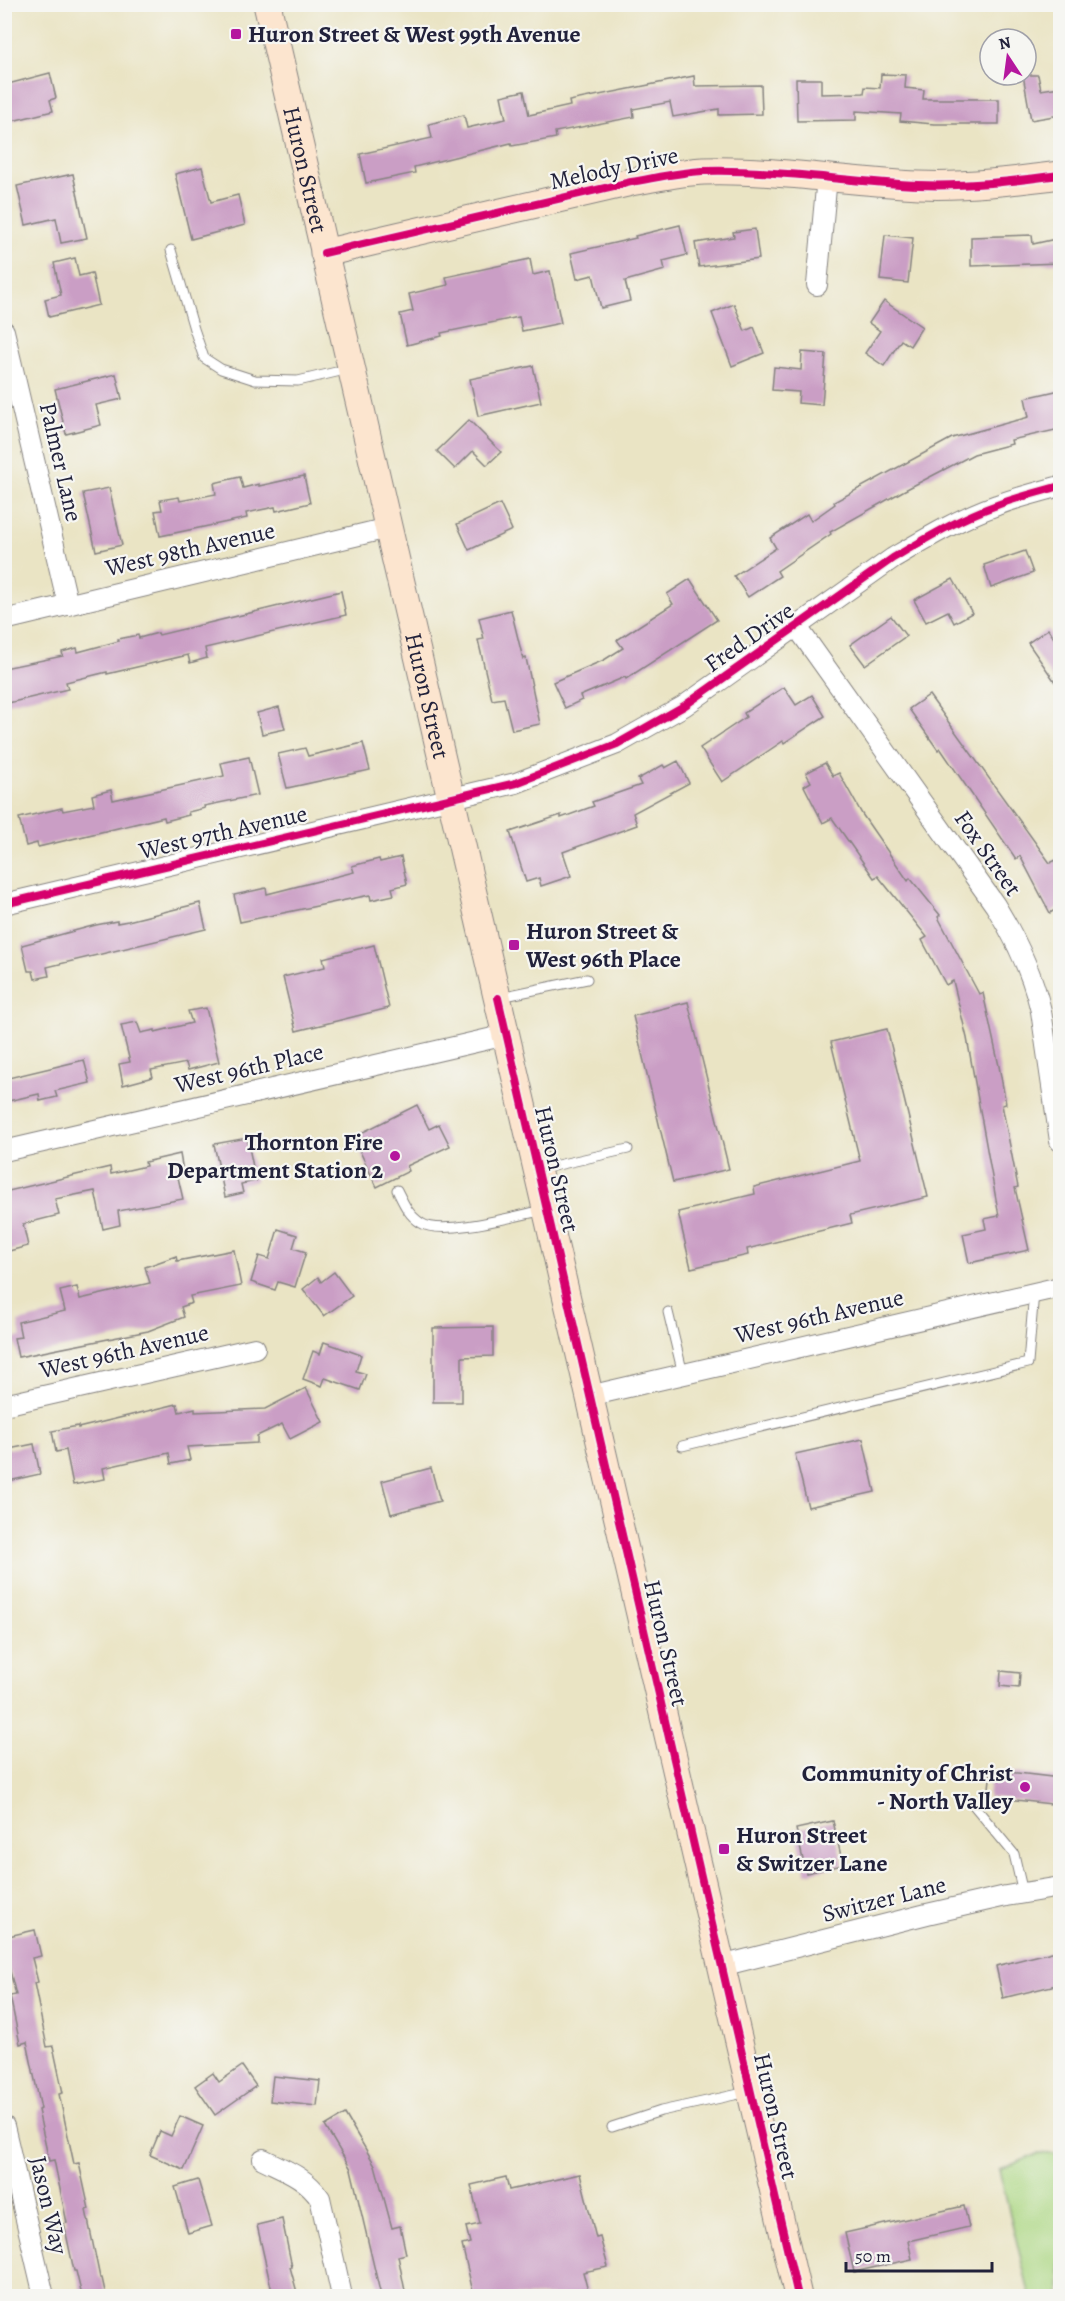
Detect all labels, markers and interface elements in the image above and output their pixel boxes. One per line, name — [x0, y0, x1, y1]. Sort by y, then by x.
place label: Huron Street & West 99th Avenue — [248, 18, 581, 50]
marker: Huron Street & West 99th Avenue — [229, 27, 243, 41]
north arrow — [978, 27, 1038, 87]
text: N — [997, 31, 1013, 55]
street label: Huron Street — [275, 103, 336, 236]
street label: Melody Drive — [547, 139, 681, 197]
street label: Palmer Lane — [32, 399, 90, 525]
street label: West 98th Avenue — [101, 514, 278, 584]
street label: Fred Drive — [698, 594, 800, 680]
street label: Huron Street — [397, 629, 457, 762]
street label: West 97th Avenue — [135, 797, 310, 867]
street label: Fox Street — [947, 804, 1029, 902]
place label: Huron Street & West 96th Place — [525, 915, 681, 975]
marker: Huron Street & West 96th Place — [507, 938, 521, 952]
street label: West 96th Place — [170, 1035, 327, 1101]
street label: Huron Street — [527, 1103, 587, 1235]
place label: Thornton Fire Department Station 2 — [167, 1126, 383, 1186]
marker: Thornton Fire Department Station 2 — [388, 1149, 402, 1163]
street label: West 96th Avenue — [730, 1281, 907, 1351]
street label: West 96th Avenue — [35, 1316, 212, 1386]
street label: Huron Street — [636, 1577, 696, 1709]
place label: Community of Christ - North Valley — [802, 1757, 1014, 1817]
marker: Community of Christ - North Valley — [1018, 1780, 1032, 1794]
place label: Huron Street & Switzer Lane — [736, 1819, 888, 1879]
marker: Huron Street & Switzer Lane — [717, 1842, 731, 1856]
street label: Switzer Lane — [819, 1868, 949, 1930]
street label: Huron Street — [746, 2050, 806, 2182]
street label: Jason Way — [22, 2153, 76, 2257]
scale bar — [846, 2235, 992, 2273]
text: 50 m — [855, 2244, 891, 2268]

